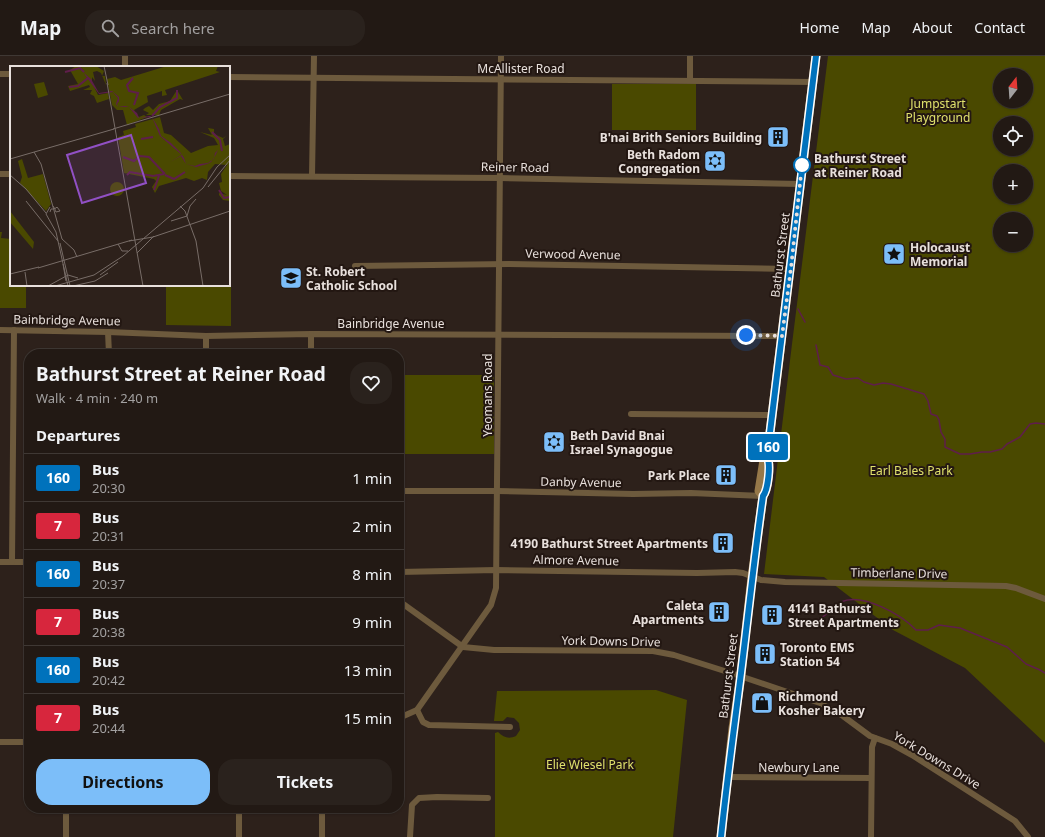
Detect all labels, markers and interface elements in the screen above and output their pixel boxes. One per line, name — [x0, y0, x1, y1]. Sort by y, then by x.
search box — [85, 10, 365, 46]
text: Map — [20, 15, 61, 41]
icon: search — [99, 17, 121, 39]
text: Search here — [131, 18, 215, 38]
text: Home — [800, 18, 839, 37]
text: Map — [861, 18, 891, 37]
text: About — [913, 18, 952, 37]
text: Contact — [974, 18, 1025, 37]
street label: McAllister Road — [477, 60, 565, 77]
inset map — [10, 66, 230, 286]
north arrow — [993, 68, 1033, 108]
map controls — [993, 68, 1033, 252]
park label: Jumpstart Playground — [906, 95, 970, 126]
button: locate — [993, 116, 1033, 156]
building icon: B'nai Brith Seniors Building — [765, 124, 791, 150]
place label: B'nai Brith Seniors Building — [600, 129, 762, 146]
place label: Beth Radom Congregation — [618, 146, 700, 177]
synagogue icon: Beth Radom Congregation — [702, 148, 728, 174]
place label: Bathurst Street at Reiner Road — [814, 150, 906, 181]
marker: Bathurst Street at Reiner Road — [793, 156, 811, 174]
street label: Reiner Road — [481, 158, 549, 176]
button: + — [993, 164, 1033, 204]
street label: Bathurst Street — [766, 211, 794, 298]
button: − — [993, 212, 1033, 252]
place label: Holocaust Memorial — [910, 239, 970, 270]
place icon: Holocaust Memorial — [881, 241, 907, 267]
street label: Verwood Avenue — [525, 245, 621, 263]
place label: St. Robert Catholic School — [306, 263, 397, 294]
school or university icon: St. Robert Catholic School — [278, 265, 304, 291]
street label: Bainbridge Avenue — [13, 311, 121, 329]
street label: Bainbridge Avenue — [337, 315, 445, 332]
your location — [736, 325, 756, 345]
street label: Yeomans Road — [479, 353, 496, 437]
text: Bathurst Street at Reiner Road — [36, 361, 326, 387]
button: heart — [350, 362, 392, 404]
text: Walk · 4 min · 240 m — [36, 389, 158, 407]
text: Departures — [36, 425, 120, 445]
place label: Beth David Bnai Israel Synagogue — [570, 427, 673, 458]
synagogue icon: Beth David Bnai Israel Synagogue — [541, 429, 567, 455]
line badge: 160 — [745, 434, 791, 460]
text: 160 — [756, 437, 780, 456]
text: Bus — [92, 459, 119, 479]
building icon: Park Place — [713, 462, 739, 488]
park label: Earl Bales Park — [869, 462, 953, 479]
place label: Park Place — [648, 467, 710, 484]
text: 160 — [46, 468, 70, 487]
text: 1 min — [352, 468, 392, 488]
street label: Danby Avenue — [540, 473, 622, 491]
text: 20:30 — [92, 479, 125, 497]
text: Bus — [92, 507, 119, 527]
text: 7 — [54, 516, 62, 535]
text: 2 min — [352, 516, 392, 536]
text: 20:31 — [92, 527, 125, 545]
building icon: 4190 Bathurst Street Apartments — [710, 530, 736, 556]
place label: 4190 Bathurst Street Apartments — [511, 535, 708, 552]
street label: Almore Avenue — [533, 551, 619, 569]
text: Bus — [92, 555, 119, 575]
text: 160 — [46, 564, 70, 583]
text: 8 min — [352, 564, 392, 584]
street label: Timberlane Drive — [850, 564, 948, 582]
text: 20:37 — [92, 575, 125, 593]
place label: Caleta Apartments — [632, 597, 704, 628]
building icon: Caleta Apartments — [706, 599, 732, 625]
place label: 4141 Bathurst Street Apartments — [788, 600, 899, 631]
building icon: 4141 Bathurst Street Apartments — [759, 602, 785, 628]
text: Bus — [92, 603, 119, 623]
text: 7 — [54, 612, 62, 631]
text: 9 min — [352, 612, 392, 632]
text: 20:38 — [92, 623, 125, 641]
street label: York Downs Drive — [561, 632, 661, 650]
street label: Bathurst Street — [714, 632, 742, 719]
place label: Toronto EMS Station 54 — [780, 639, 855, 670]
building icon: Toronto EMS Station 54 — [752, 641, 778, 667]
text: Bus — [92, 651, 119, 671]
text: 160 — [46, 660, 70, 679]
text: 13 min — [344, 660, 392, 680]
text: 20:42 — [92, 671, 125, 689]
place label: Richmond Kosher Bakery — [778, 688, 865, 719]
shop icon: Richmond Kosher Bakery — [749, 690, 775, 716]
text: Bus — [92, 699, 119, 719]
text: 7 — [54, 708, 62, 727]
text: 15 min — [344, 708, 392, 728]
text: 20:44 — [92, 719, 125, 737]
street label: York Downs Drive — [890, 727, 984, 793]
park label: Elie Wiesel Park — [546, 756, 635, 773]
button: Directions — [36, 759, 210, 805]
button: Tickets — [218, 759, 392, 805]
street label: Newbury Lane — [758, 759, 840, 776]

